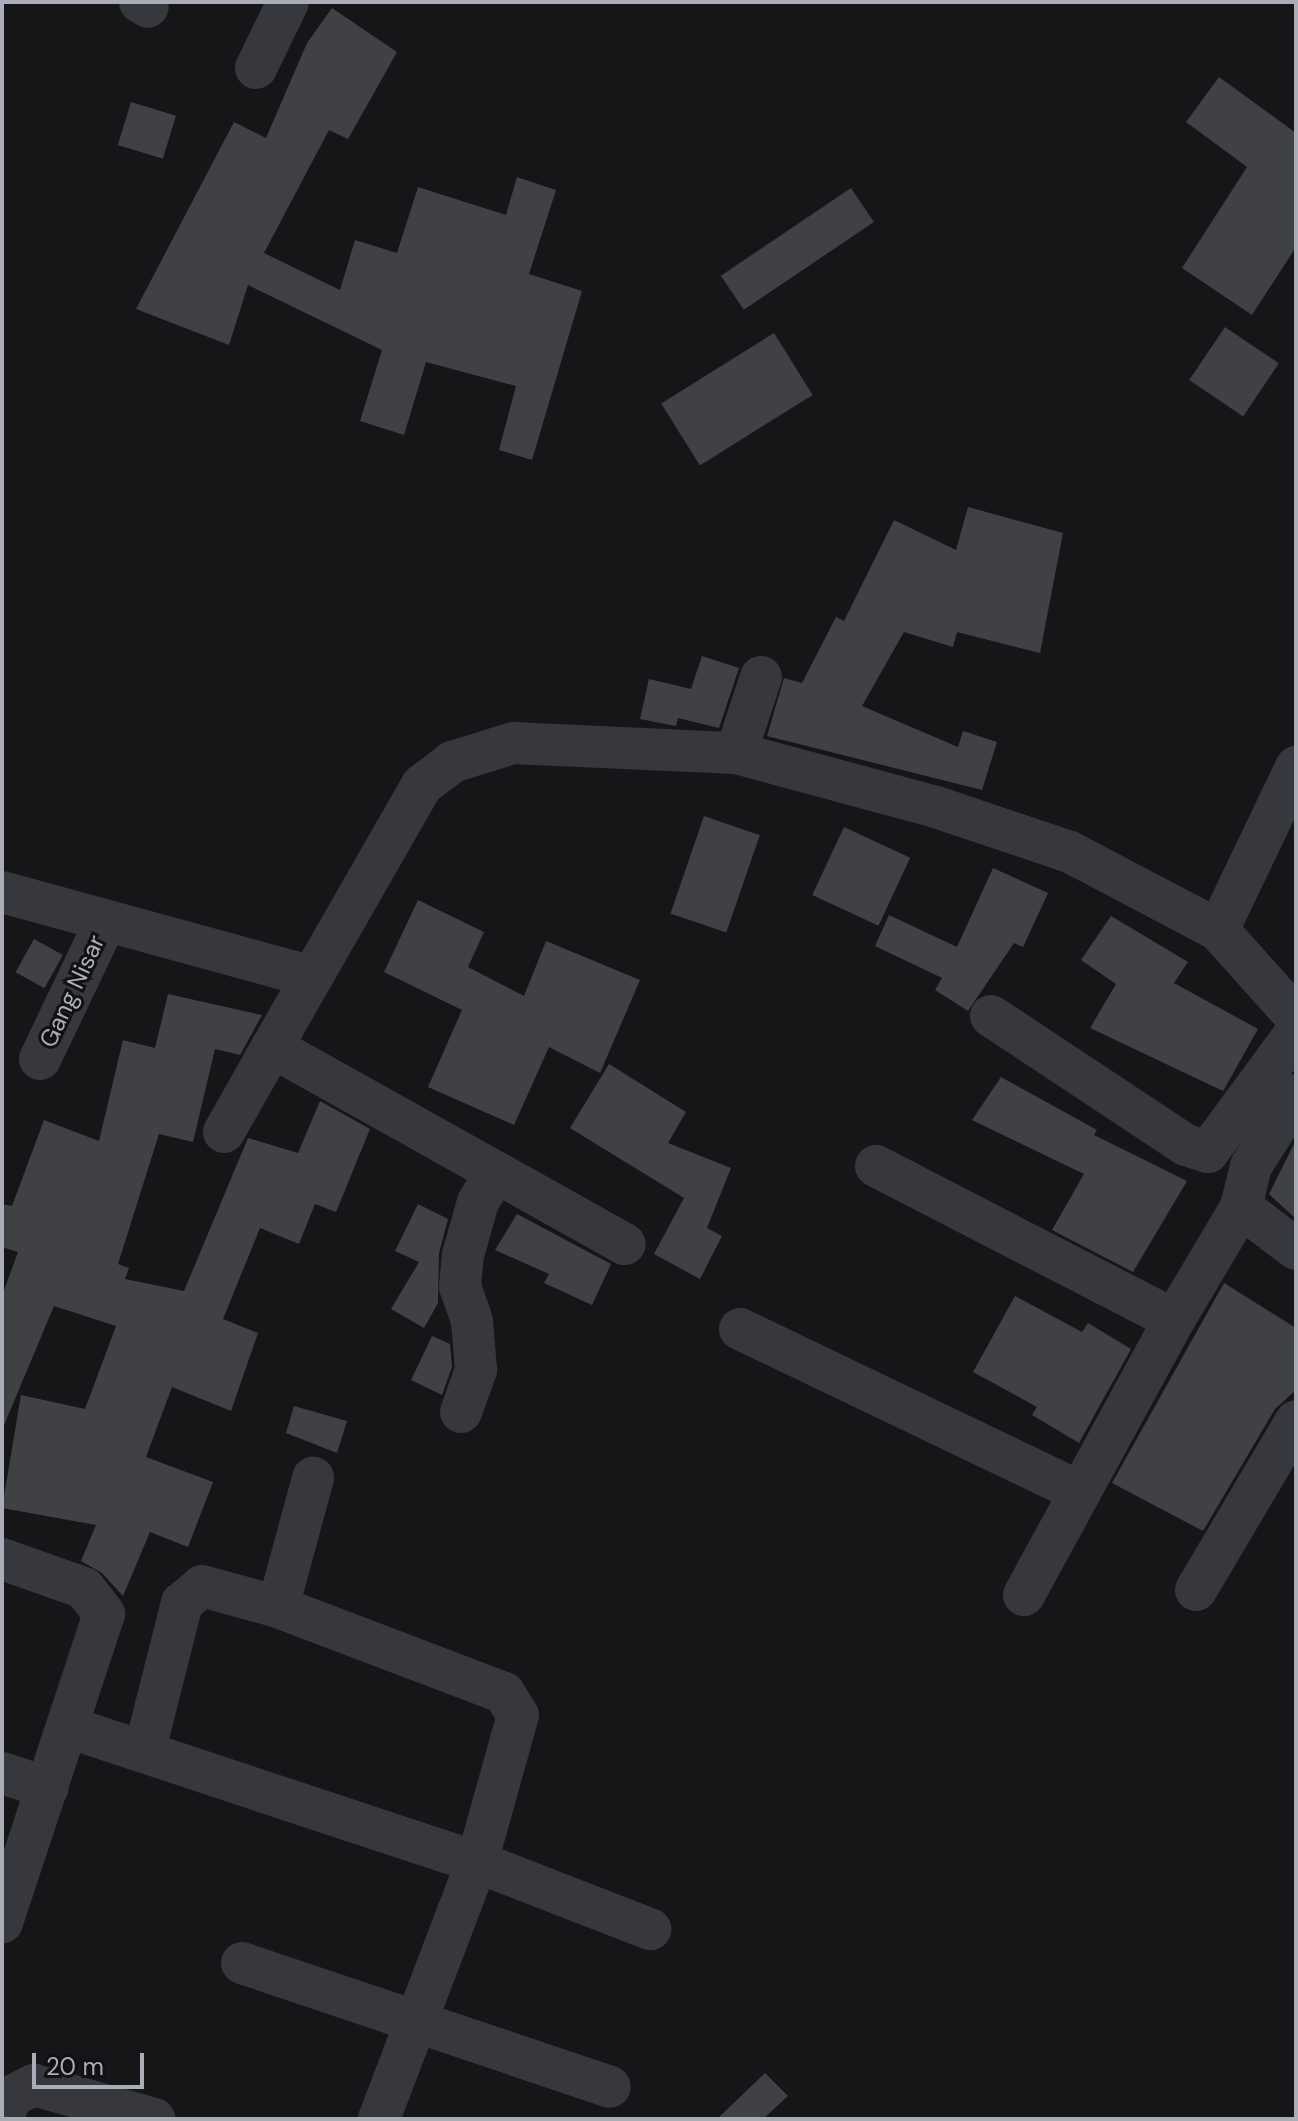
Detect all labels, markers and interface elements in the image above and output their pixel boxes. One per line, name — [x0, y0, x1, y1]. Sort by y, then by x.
street label: Gang Nisar — [33, 930, 111, 1052]
scale bar — [36, 2037, 148, 2087]
text: 20 m — [46, 2051, 104, 2082]

